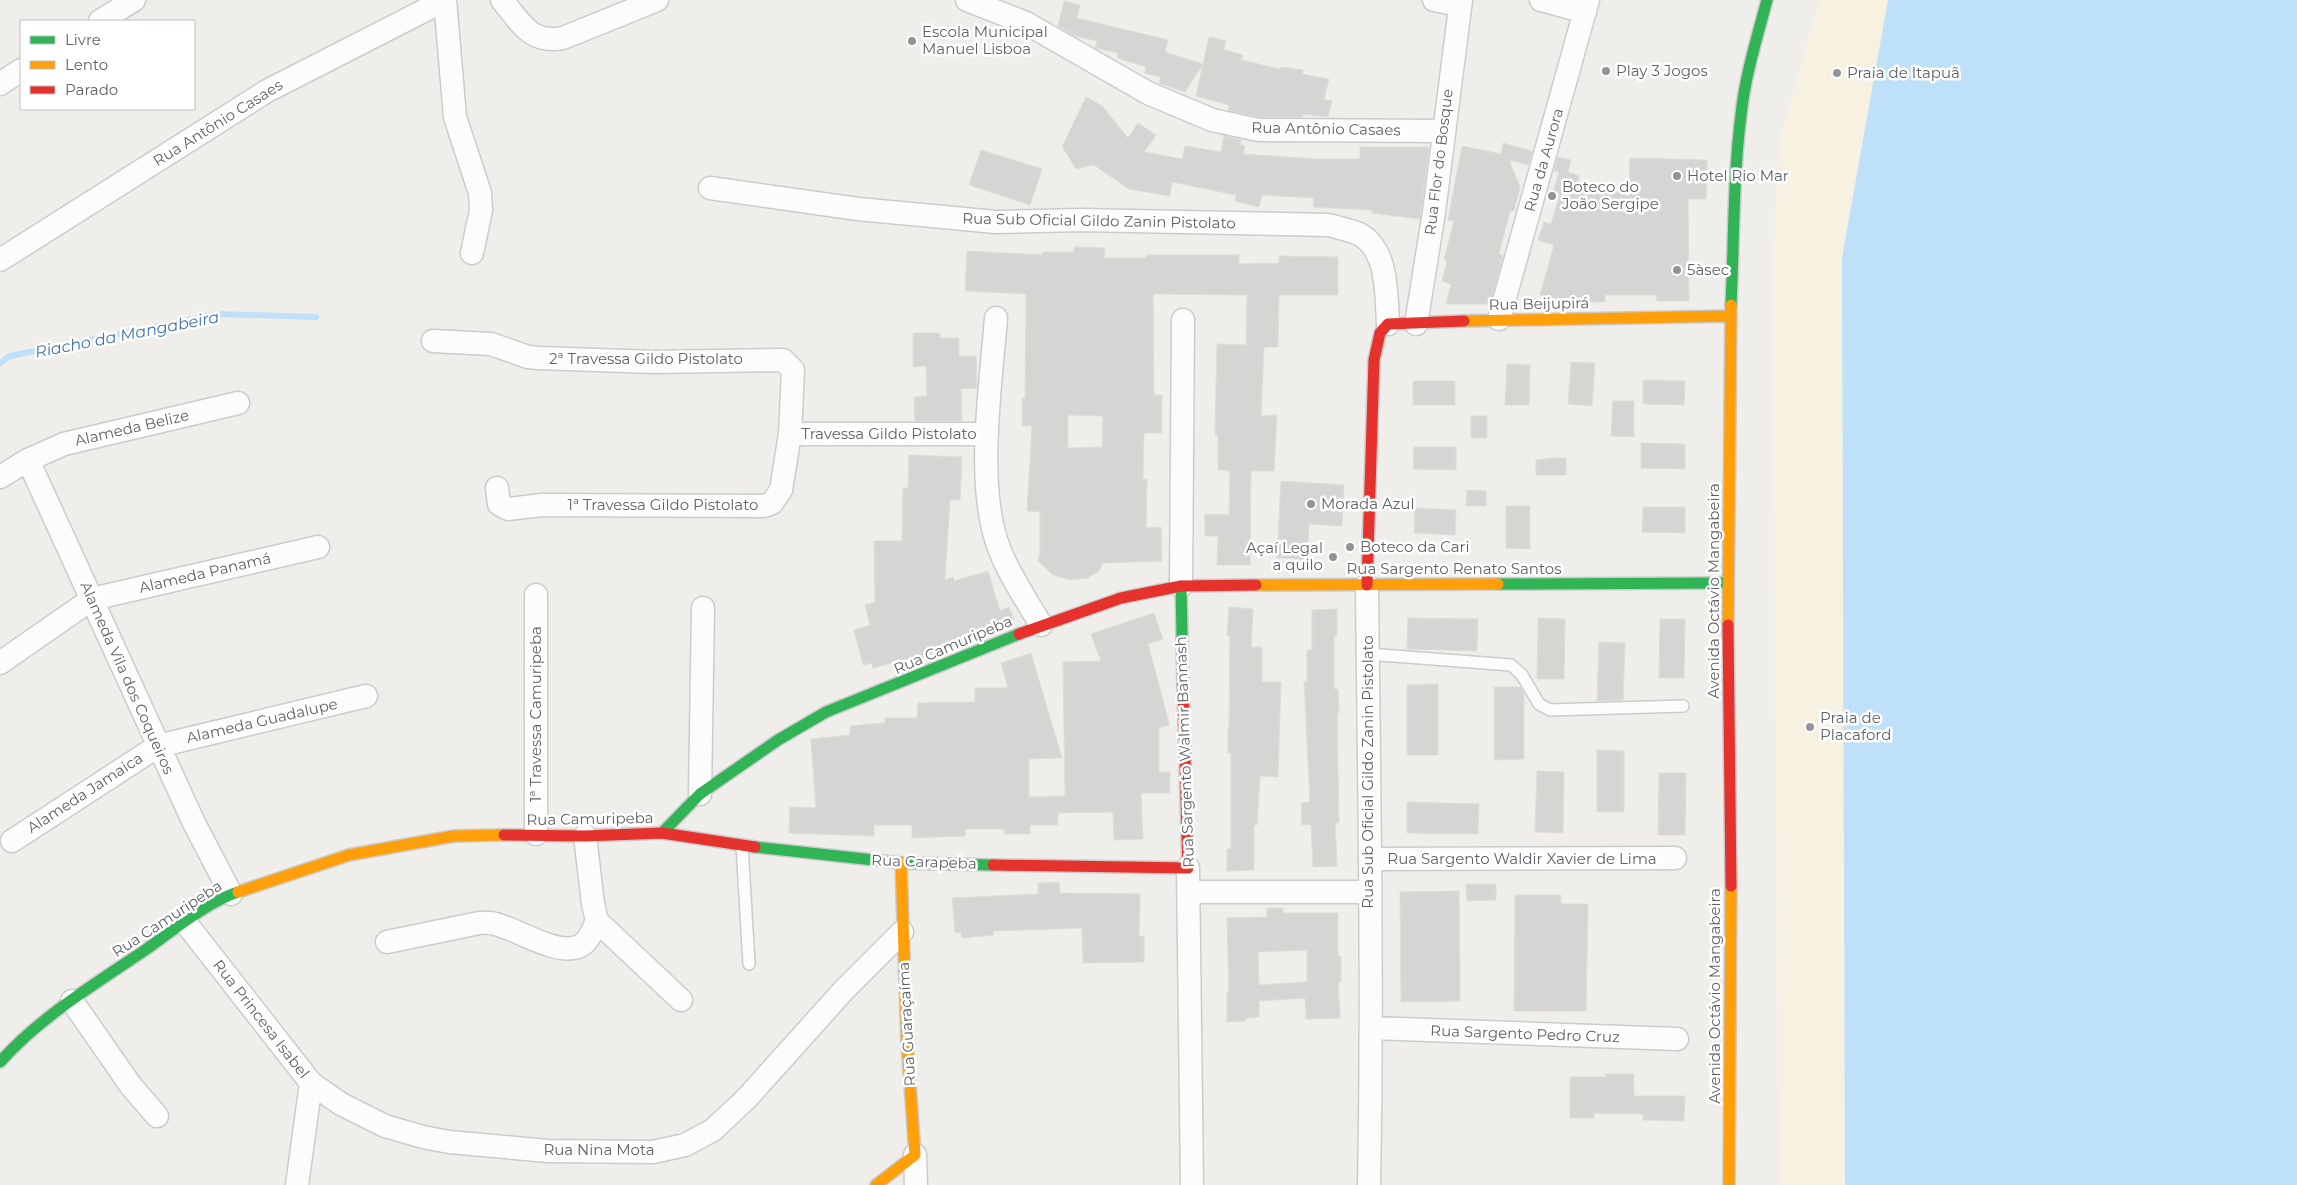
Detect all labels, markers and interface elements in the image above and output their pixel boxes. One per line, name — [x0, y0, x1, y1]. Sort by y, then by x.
legend — [20, 20, 195, 110]
place label: Escola Municipal Manuel Lisboa — [922, 22, 1048, 58]
text: Livre — [65, 30, 101, 49]
marker: Escola Municipal Manuel Lisboa — [906, 35, 918, 47]
text: Lento — [65, 55, 108, 74]
place label: Play 3 Jogos — [1616, 61, 1708, 80]
place label: Praia de Itapuã — [1847, 63, 1960, 82]
marker: Play 3 Jogos — [1600, 65, 1612, 77]
marker: Praia de Itapuã — [1831, 67, 1843, 79]
street label: Rua Antônio Casaes — [149, 75, 286, 170]
text: Parado — [65, 80, 118, 99]
street label: Rua Flor do Bosque — [1420, 88, 1457, 236]
street label: Rua da Aurora — [1520, 106, 1567, 214]
street label: Rua Antônio Casaes — [1251, 118, 1401, 139]
place label: Hotel Rio Mar — [1687, 166, 1789, 185]
marker: Hotel Rio Mar — [1671, 170, 1683, 182]
place label: Boteco do João Sergipe — [1561, 177, 1659, 213]
marker: Boteco do João Sergipe — [1546, 190, 1558, 202]
street label: Rua Sub Oficial Gildo Zanin Pistolato — [962, 209, 1236, 232]
place label: 5àsec — [1687, 260, 1729, 279]
marker: 5àsec — [1671, 264, 1683, 276]
street label: Rua Beijupirá — [1488, 293, 1590, 314]
water label: Riacho da Mangabeira — [33, 307, 221, 362]
street label: 2ª Travessa Gildo Pistolato — [549, 349, 743, 368]
street label: Alameda Belize — [73, 405, 191, 450]
street label: Travessa Gildo Pistolato — [801, 424, 977, 443]
street label: Avenida Octávio Mangabeira — [1704, 483, 1723, 699]
place label: Morada Azul — [1321, 494, 1414, 513]
street label: 1ª Travessa Gildo Pistolato — [568, 495, 758, 514]
marker: Morada Azul — [1305, 498, 1317, 510]
place label: Boteco da Cari — [1360, 537, 1469, 556]
place label: Açaí Legal a quilo — [1246, 538, 1323, 574]
marker: Boteco da Cari — [1344, 541, 1356, 553]
street label: Alameda Panamá — [137, 548, 273, 597]
marker: Açaí Legal a quilo — [1327, 551, 1339, 563]
street label: Rua Sargento Renato Santos — [1346, 559, 1562, 578]
street label: Alameda Vila dos Coqueiros — [76, 578, 179, 777]
street label: Rua Camuripeba — [891, 611, 1015, 678]
street label: 1ª Travessa Camuripeba — [526, 626, 545, 802]
street label: Rua Sub Oficial Gildo Zanin Pistolato — [1358, 635, 1377, 909]
street label: Rua Sargento Walmir Bannash — [1171, 636, 1198, 868]
street label: Alameda Guadalupe — [184, 694, 339, 747]
place label: Praia de Placaford — [1820, 708, 1891, 744]
marker: Praia de Placaford — [1804, 721, 1816, 733]
street label: Alameda Jamaica — [23, 748, 146, 837]
street label: Rua Camuripeba — [526, 808, 654, 829]
street label: Rua Sargento Waldir Xavier de Lima — [1387, 849, 1657, 868]
street label: Rua Carapeba — [871, 850, 977, 873]
street label: Rua Camuripeba — [108, 876, 225, 961]
street label: Avenida Octávio Mangabeira — [1705, 888, 1724, 1104]
street label: Rua Princesa Isabel — [209, 955, 314, 1082]
street label: Rua Guaraçaíma — [894, 961, 919, 1087]
street label: Rua Sargento Pedro Cruz — [1430, 1021, 1620, 1046]
street label: Rua Nina Mota — [543, 1140, 655, 1159]

